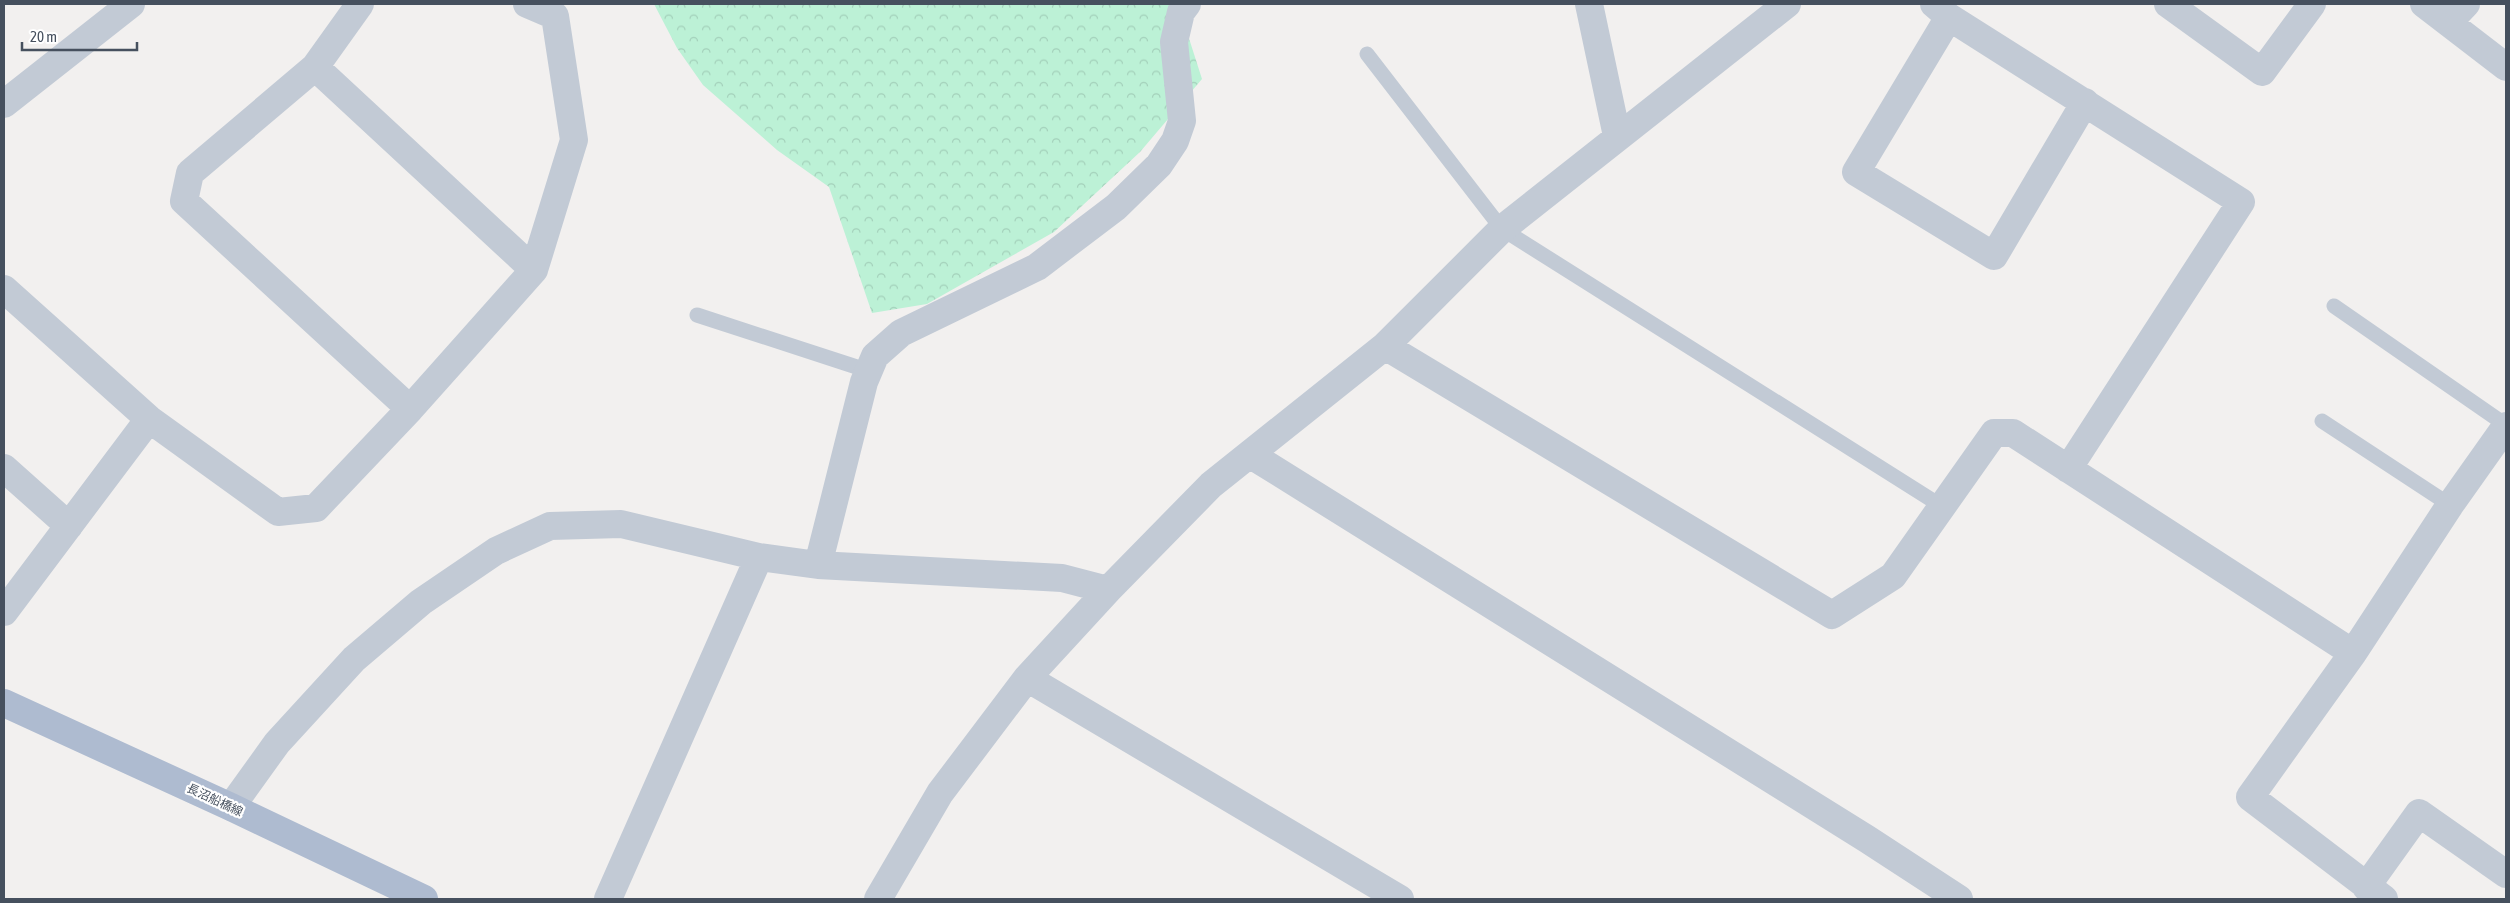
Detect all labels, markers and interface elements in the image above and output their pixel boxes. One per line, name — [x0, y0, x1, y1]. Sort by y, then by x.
scale bar — [22, 20, 138, 52]
text: 20 m — [30, 28, 57, 45]
street label: 長沼船橋線 — [185, 781, 245, 819]

